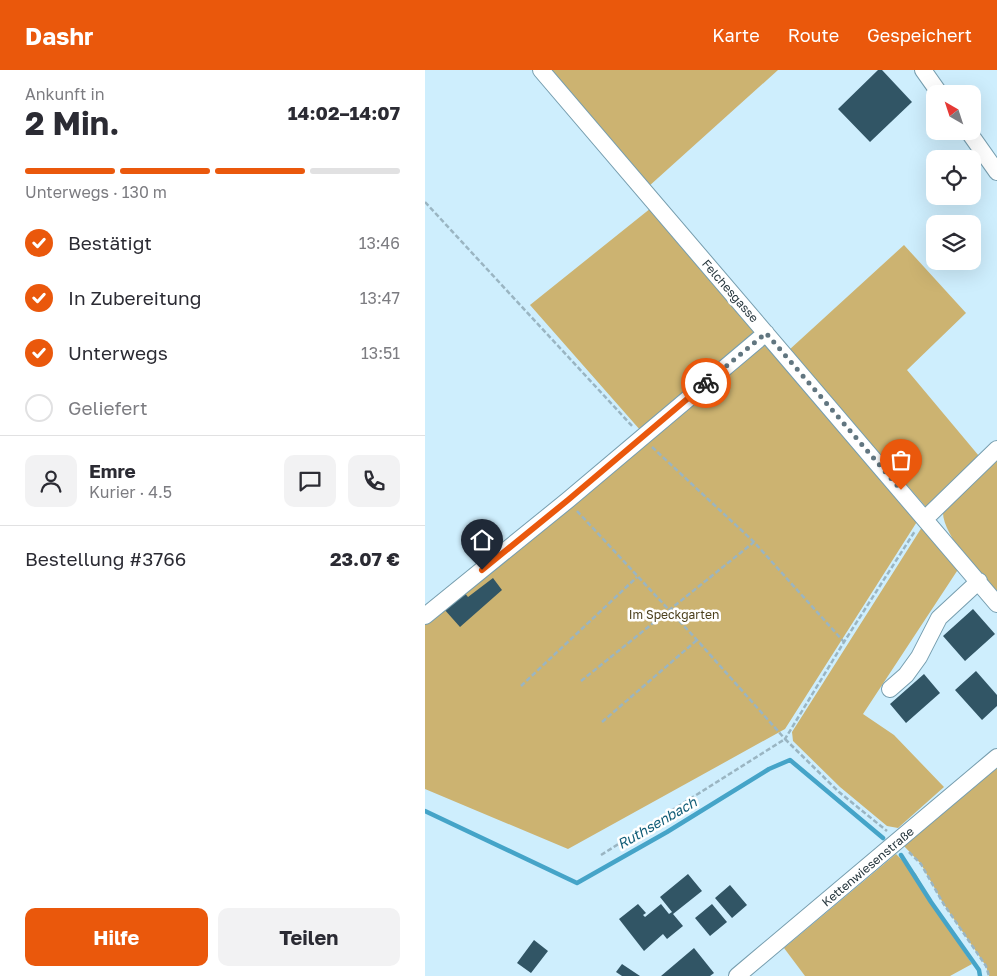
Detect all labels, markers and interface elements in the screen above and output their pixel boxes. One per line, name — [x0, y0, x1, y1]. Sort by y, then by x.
text: Dashr — [25, 21, 93, 50]
text: Karte — [712, 24, 760, 46]
text: Route — [788, 24, 839, 46]
text: Gespeichert — [867, 24, 972, 46]
text: Ankunft in — [25, 84, 105, 104]
north arrow — [926, 85, 981, 140]
map controls — [926, 85, 981, 270]
text: 14:02–14:07 — [288, 101, 400, 124]
text: 2 Min. — [25, 104, 119, 142]
button: locate — [926, 150, 981, 205]
text: Unterwegs · 130 m — [25, 182, 167, 202]
button: layers — [926, 215, 981, 270]
icon: check — [25, 229, 53, 257]
text: Bestätigt — [68, 231, 152, 254]
text: 13:46 — [359, 233, 400, 253]
street label: Felchesgasse — [699, 256, 762, 325]
icon: check — [25, 284, 53, 312]
text: In Zubereitung — [68, 286, 201, 309]
text: 13:47 — [360, 288, 400, 308]
icon: check — [25, 339, 53, 367]
text: Unterwegs — [68, 341, 168, 364]
text: 13:51 — [361, 343, 400, 363]
courier — [681, 358, 731, 408]
icon: bike — [692, 369, 720, 397]
text: Geliefert — [68, 396, 148, 419]
pin — [880, 439, 922, 490]
icon: bag — [887, 446, 915, 474]
button: person — [25, 455, 77, 507]
button: chat — [284, 455, 336, 507]
button: phone — [348, 455, 400, 507]
text: Emre — [89, 459, 136, 482]
text: Kurier · 4.5 — [89, 482, 172, 502]
pin — [461, 519, 503, 570]
icon: home — [468, 526, 496, 554]
text: Bestellung #3766 — [25, 547, 186, 570]
text: 23.07 € — [330, 547, 400, 570]
park label: Im Speckgarten — [629, 607, 719, 622]
water label: Ruthsenbach — [614, 792, 701, 852]
street label: Kettenwiesenstraße — [819, 824, 917, 910]
button: Hilfe — [25, 908, 208, 966]
button: Teilen — [218, 908, 400, 966]

